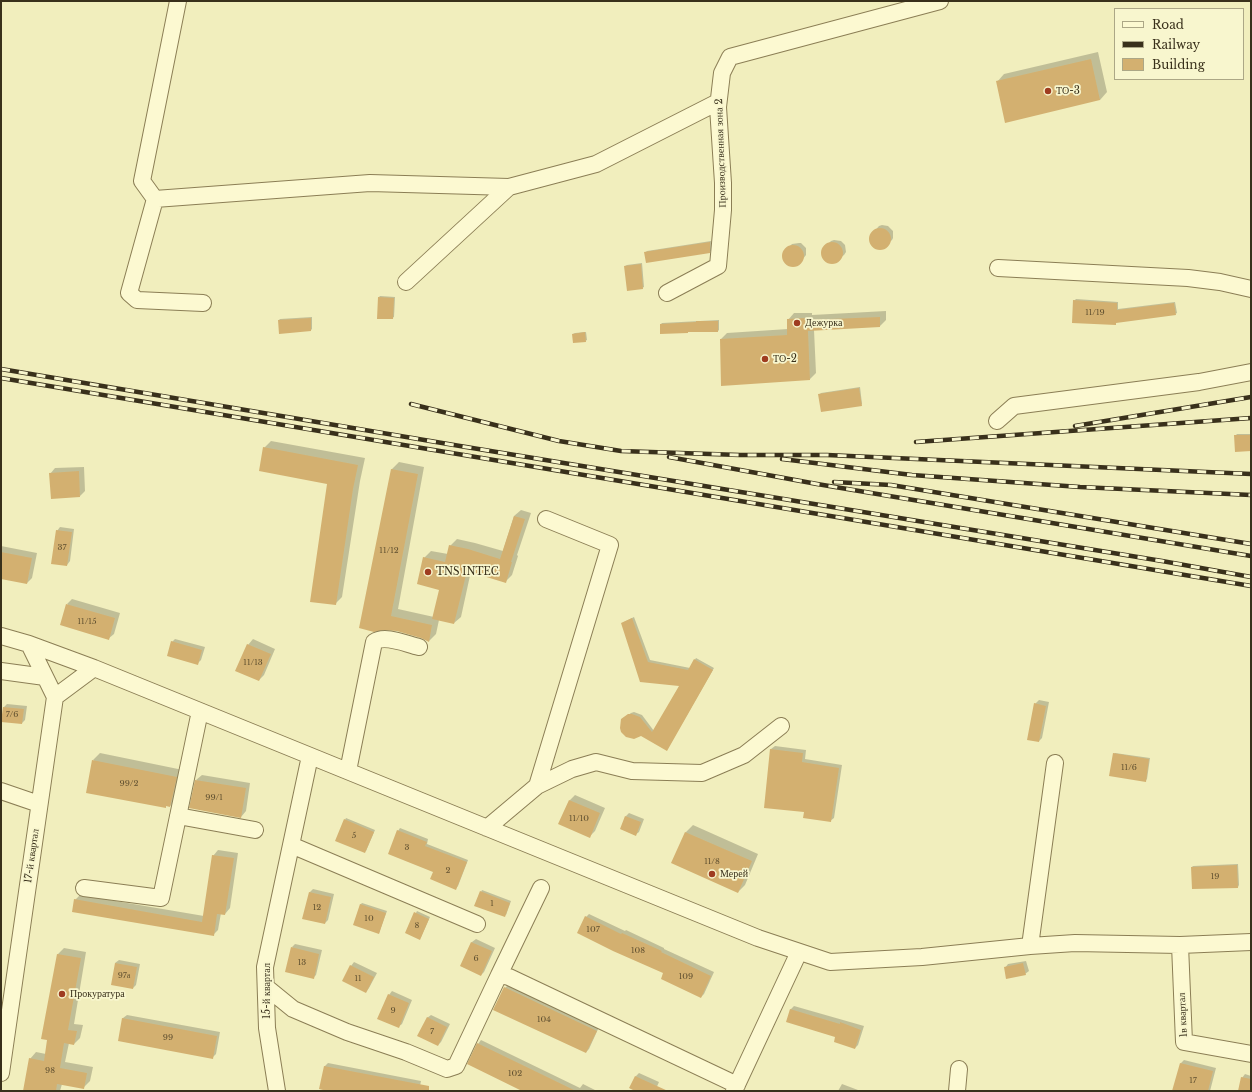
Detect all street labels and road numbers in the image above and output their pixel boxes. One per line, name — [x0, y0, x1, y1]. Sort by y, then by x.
street label: Производственная зона 2 — [713, 98, 729, 208]
street label: 17-й квартал — [22, 828, 42, 884]
street label: 15-й квартал — [261, 963, 273, 1019]
street label: 1в квартал — [1176, 992, 1190, 1038]

